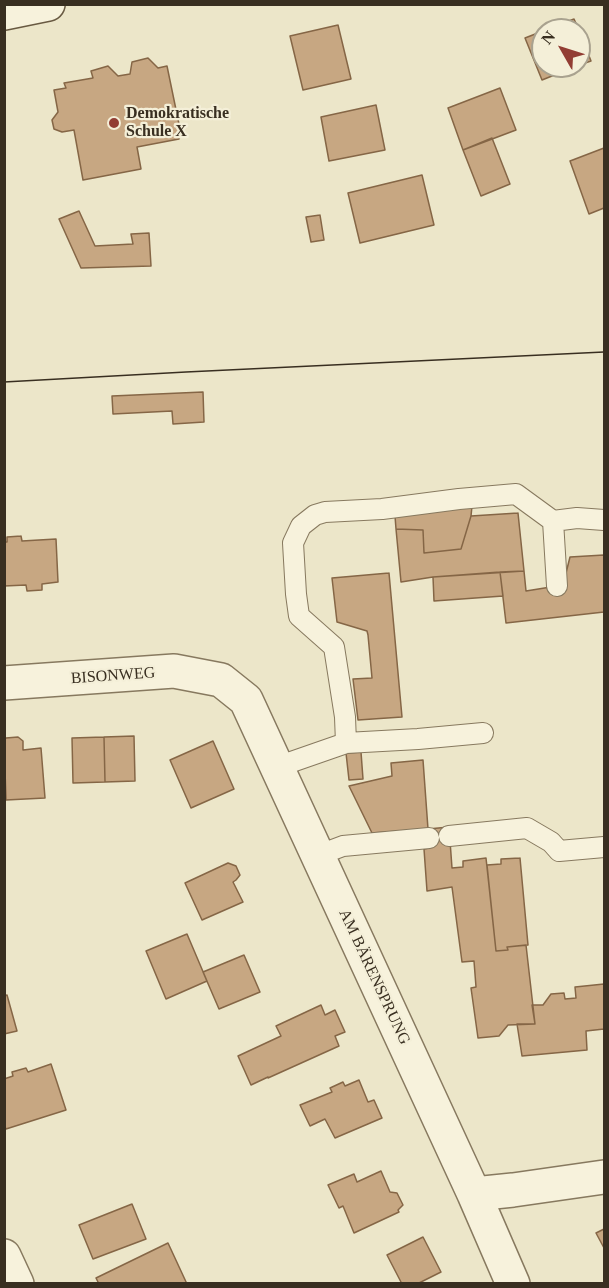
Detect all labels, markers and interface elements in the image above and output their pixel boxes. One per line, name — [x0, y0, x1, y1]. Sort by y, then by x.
north arrow — [531, 18, 591, 78]
text: N — [538, 28, 558, 47]
place label: Demokratische Schule X — [126, 104, 229, 142]
marker: Demokratische Schule X — [107, 116, 121, 130]
street label: BISONWEG — [70, 663, 156, 689]
street label: AM BÄRENSPRUNG — [334, 906, 414, 1048]

